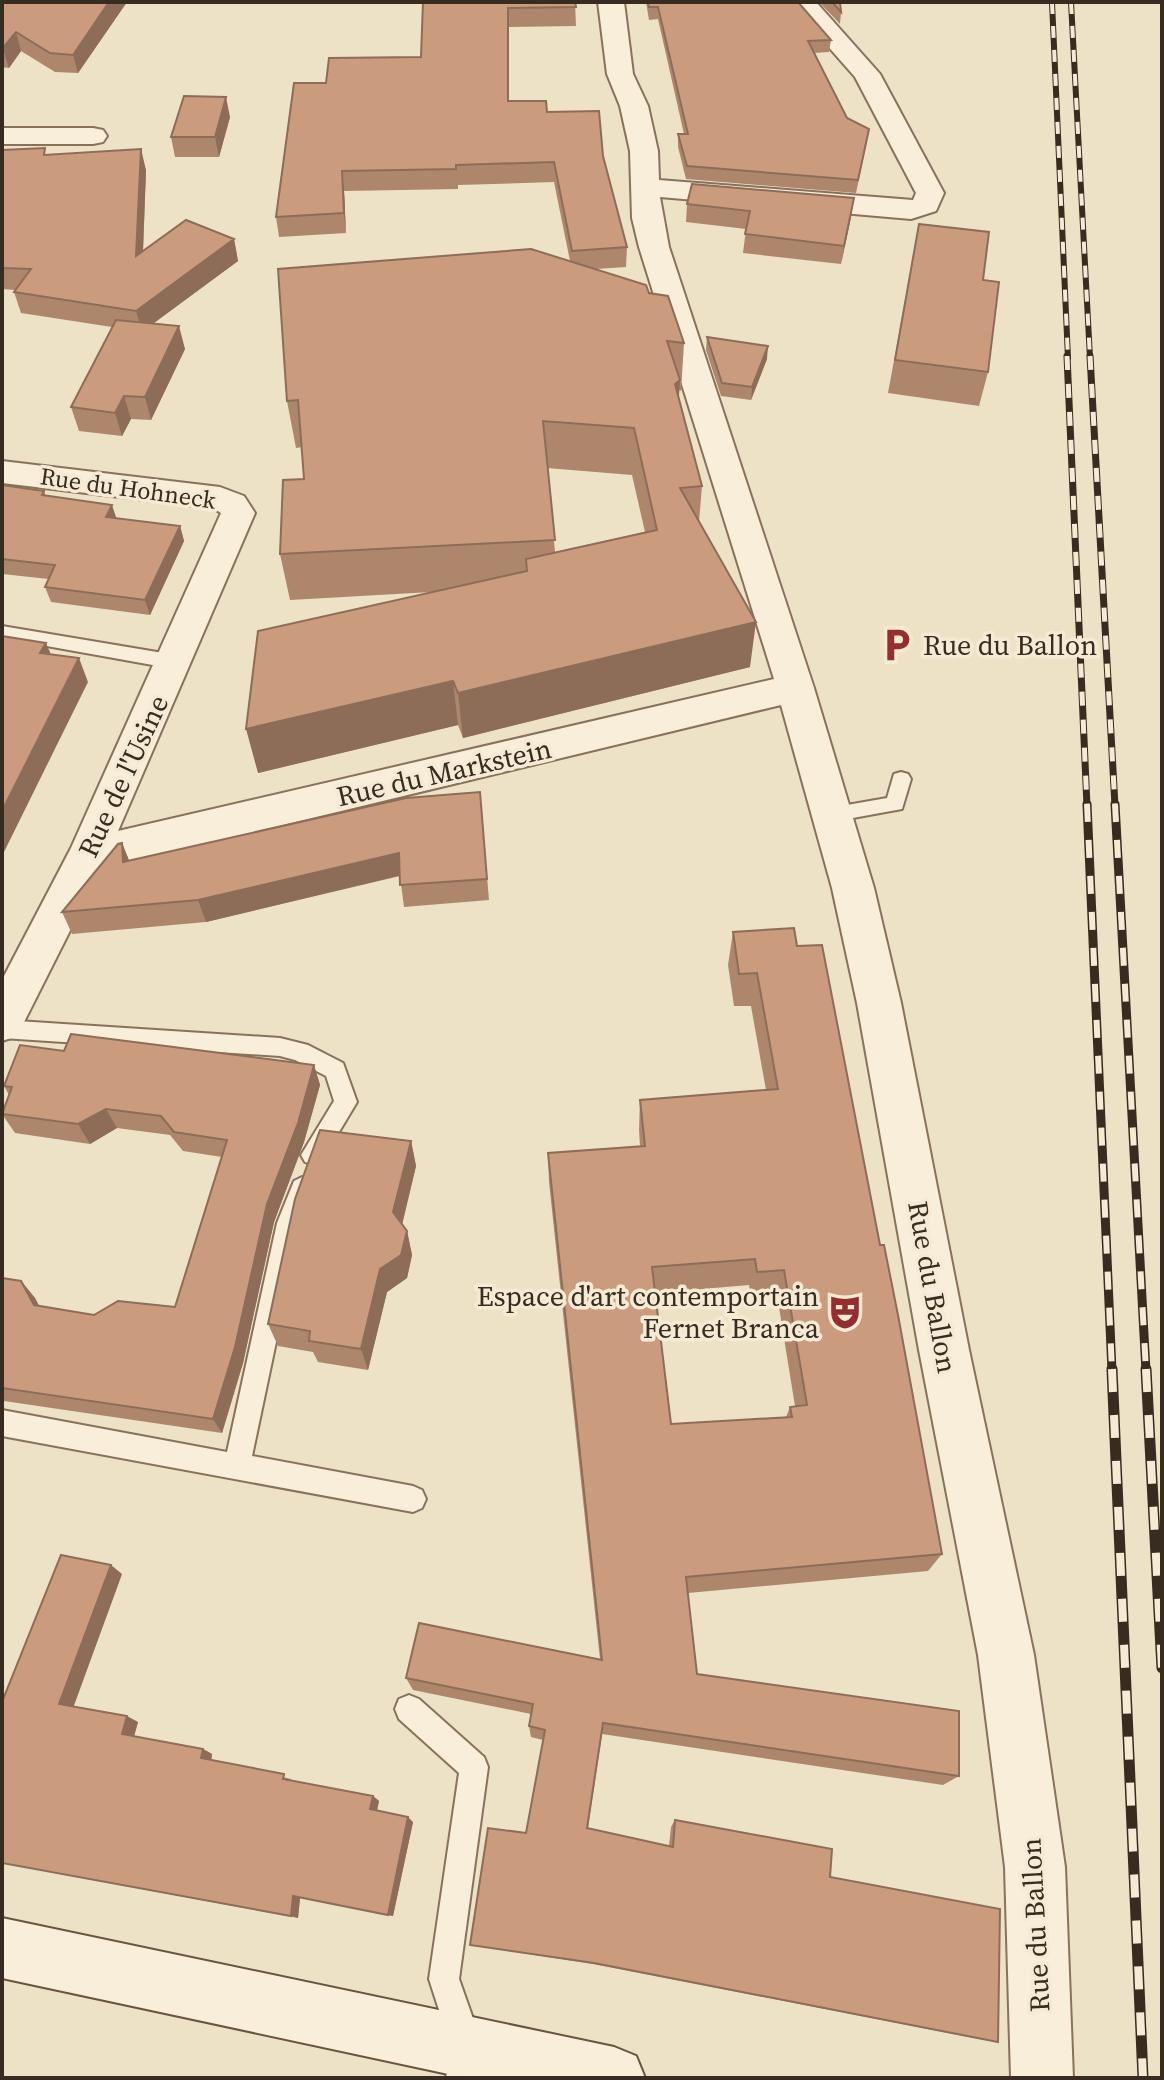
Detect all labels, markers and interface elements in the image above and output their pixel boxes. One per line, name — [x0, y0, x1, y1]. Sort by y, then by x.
street label: Rue du Hohneck — [38, 459, 219, 517]
parking icon: Rue du Ballon — [878, 626, 916, 664]
place label: Rue du Ballon — [923, 626, 1097, 664]
street label: Rue de l'Usine — [69, 689, 177, 863]
street label: Rue du Markstein — [333, 729, 555, 815]
street label: Rue du Ballon — [899, 1198, 967, 1376]
place label: Espace d'art contemportain Fernet Branca — [477, 1277, 820, 1347]
theatre icon: Espace d'art contemportain Fernet Branca — [826, 1293, 864, 1331]
street label: Rue du Ballon — [1011, 1837, 1059, 2013]

